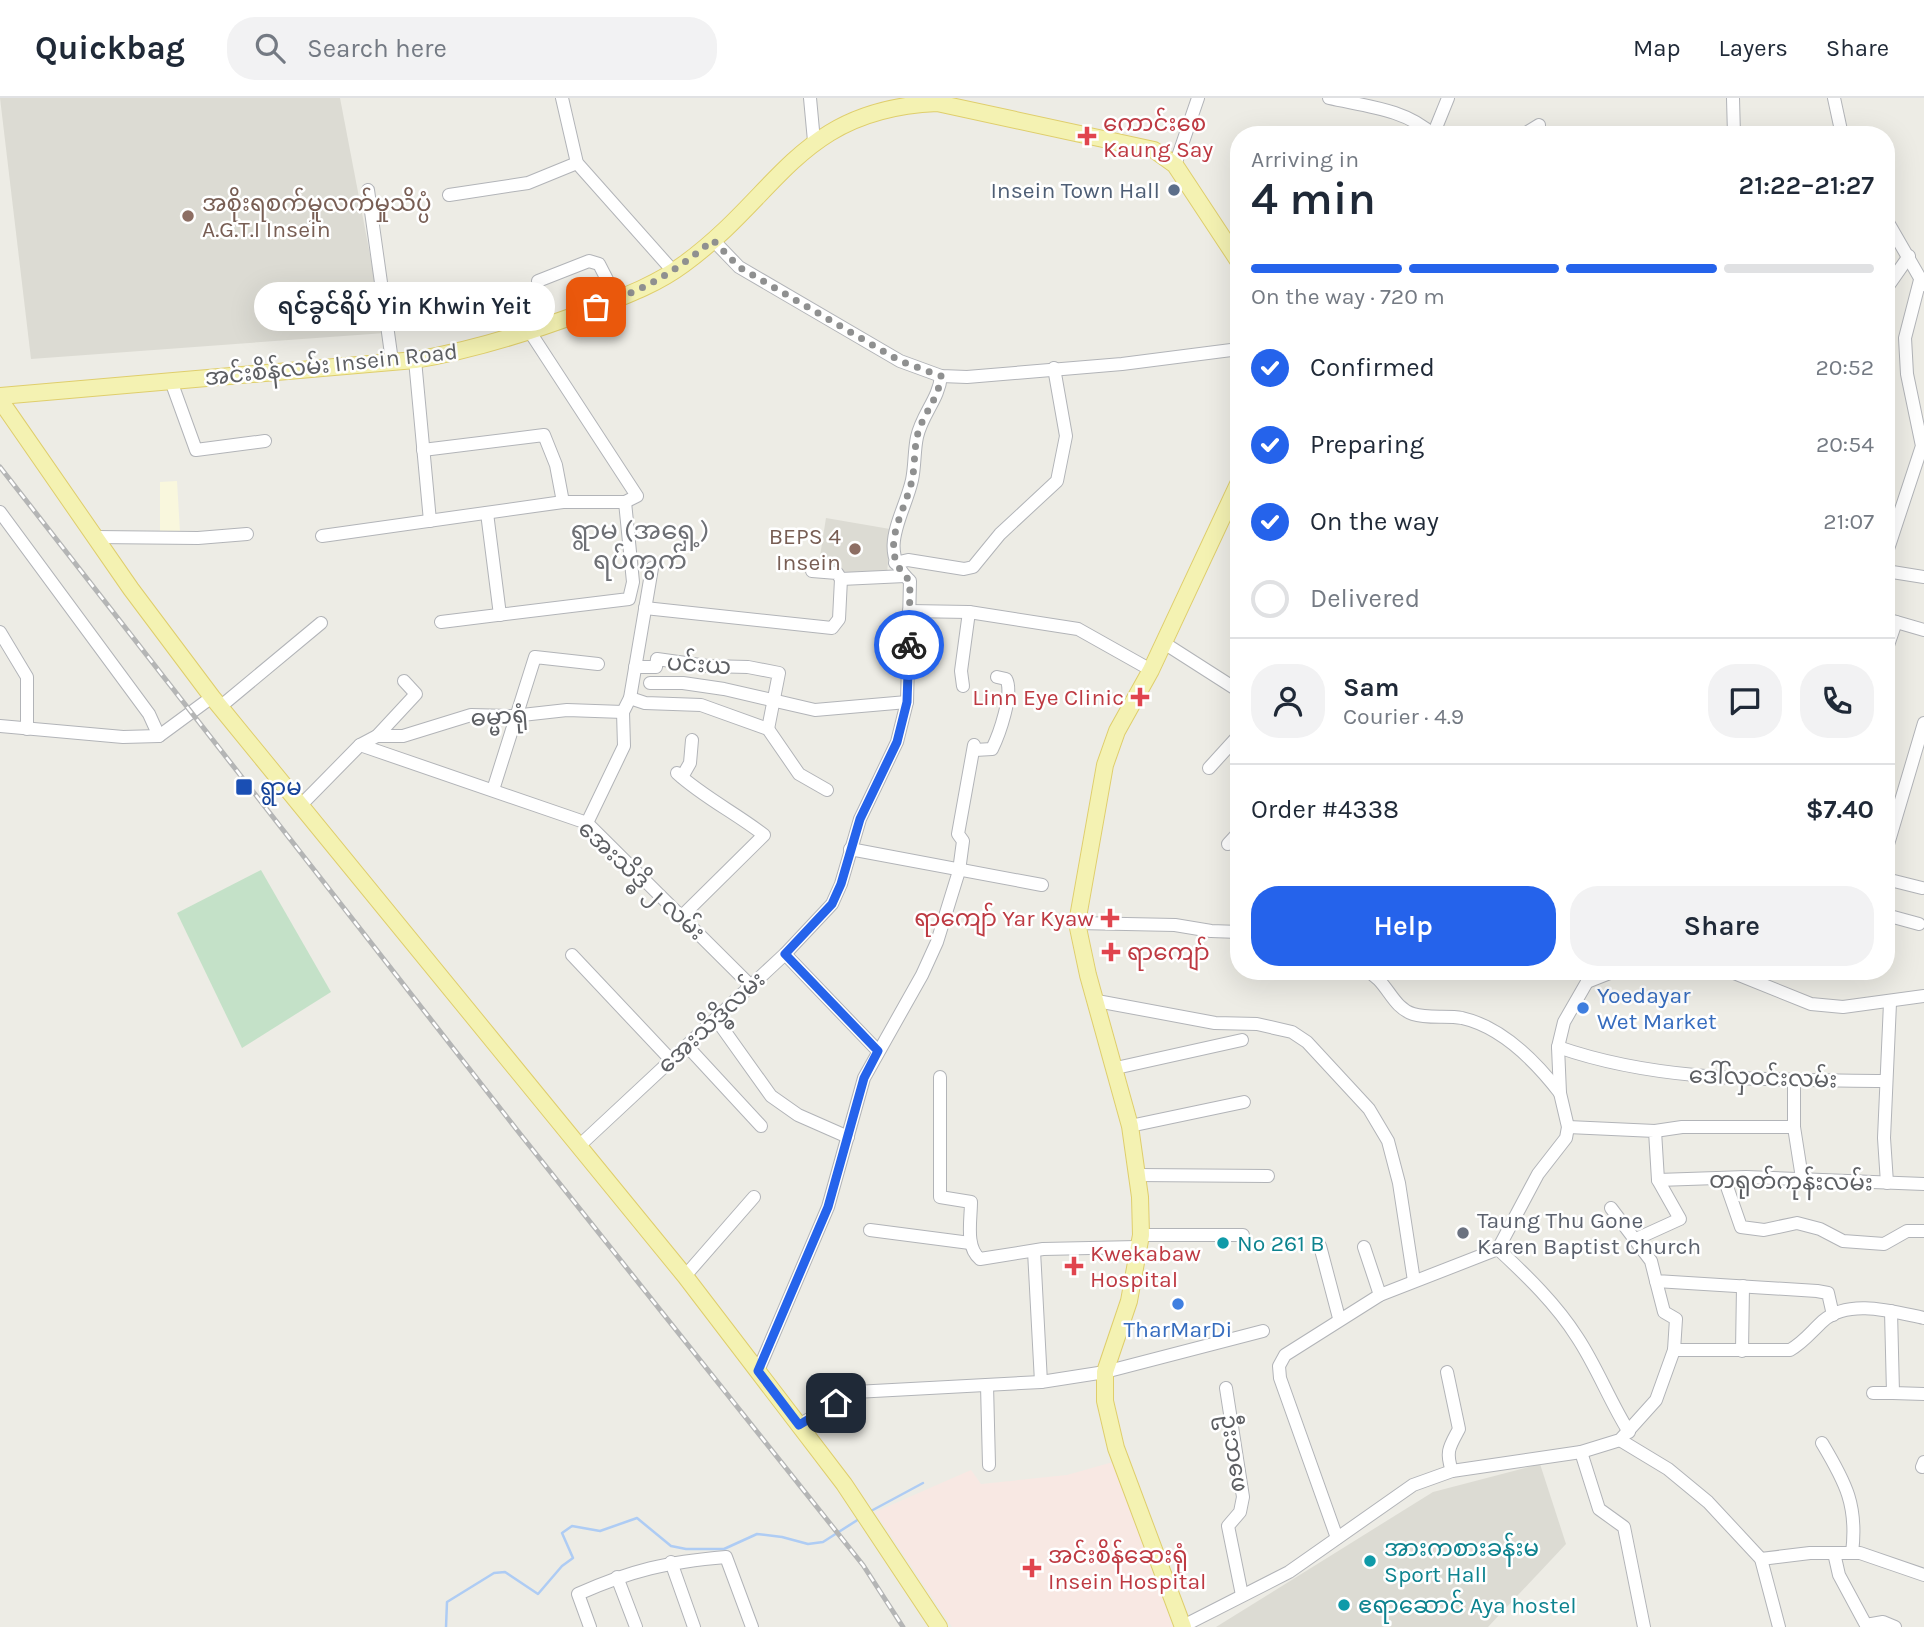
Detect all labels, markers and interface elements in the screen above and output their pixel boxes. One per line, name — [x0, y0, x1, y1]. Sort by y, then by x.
search box — [227, 17, 717, 80]
text: Quickbag — [35, 29, 185, 67]
icon: search — [251, 29, 289, 67]
text: Search here — [307, 33, 447, 64]
text: Map — [1633, 34, 1681, 62]
text: Layers — [1719, 34, 1788, 62]
text: Share — [1826, 34, 1889, 62]
place label: ကောင်းစေ Kaung Say — [1103, 107, 1213, 163]
marker: ကောင်းစေ Kaung Say — [1077, 126, 1097, 146]
text: Arriving in — [1251, 146, 1359, 173]
text: 21:22–21:27 — [1739, 170, 1874, 201]
text: 4 min — [1251, 172, 1376, 226]
place label: Insein Town Hall — [990, 177, 1160, 204]
marker: Insein Town Hall — [1166, 182, 1182, 198]
place label: အစိုးရစက်မှုလက်မှုသိပ္ပံ A.G.T.I Insein — [202, 187, 432, 243]
marker: အစိုးရစက်မှုလက်မှုသိပ္ပံ A.G.T.I Insein — [180, 208, 196, 224]
pin — [566, 277, 626, 337]
callout: ရင်ခွင်ရိပ် Yin Khwin Yeit — [253, 282, 554, 332]
text: On the way · 720 m — [1251, 283, 1445, 310]
icon: bag — [577, 288, 615, 326]
text: ရင်ခွင်ရိပ် Yin Khwin Yeit — [278, 293, 531, 320]
street label: အင်းစိန်လမ်း Insein Road — [203, 335, 459, 396]
icon: check — [1251, 349, 1289, 387]
text: Confirmed — [1310, 352, 1435, 383]
text: 20:52 — [1815, 354, 1874, 381]
icon: check — [1251, 426, 1289, 464]
text: Preparing — [1310, 429, 1424, 460]
text: 20:54 — [1816, 431, 1874, 458]
icon: check — [1251, 503, 1289, 541]
text: On the way — [1310, 506, 1439, 537]
text: 21:07 — [1823, 508, 1874, 535]
district label: ရွာမ (အရှေ့) ရပ်ကွက် — [571, 515, 709, 581]
place label: BEPS 4 Insein — [769, 523, 841, 576]
marker: BEPS 4 Insein — [847, 541, 863, 557]
text: Delivered — [1310, 583, 1420, 614]
courier — [874, 610, 944, 680]
icon: bike — [890, 626, 928, 664]
street label: ပင်းယ — [666, 646, 732, 680]
button: person — [1251, 664, 1325, 738]
button: chat — [1708, 664, 1782, 738]
button: phone — [1800, 664, 1874, 738]
text: Sam — [1343, 672, 1399, 703]
place label: Linn Eye Clinic — [972, 684, 1124, 711]
marker: Linn Eye Clinic — [1130, 687, 1150, 707]
street label: ဓမ္မာရုံ — [470, 701, 529, 737]
text: Courier · 4.9 — [1343, 703, 1464, 730]
place label: ရွာမ — [260, 774, 302, 806]
marker: ရွာမ — [234, 777, 254, 797]
text: Order #4338 — [1251, 794, 1399, 825]
text: $7.40 — [1806, 794, 1874, 825]
street label: အေးသိဒ္ဓိ ၂ လမ်း — [569, 813, 713, 950]
button: Help — [1251, 886, 1556, 966]
button: Share — [1570, 886, 1874, 966]
place label: ရာကျော် Yar Kyaw — [914, 902, 1094, 937]
marker: ရာကျော် Yar Kyaw — [1100, 908, 1120, 928]
place label: ရာကျော် — [1127, 936, 1210, 971]
marker: ရာကျော် — [1101, 942, 1121, 962]
street label: အေးသိဒ္ဓိလမ်း — [650, 964, 774, 1083]
place label: Yoedayar Wet Market — [1597, 982, 1717, 1035]
marker: Yoedayar Wet Market — [1575, 1000, 1591, 1016]
street label: ဒေါ်လှဝင်းလမ်း — [1688, 1058, 1838, 1099]
street label: တရုတ်ကုန်းလမ်း — [1709, 1164, 1873, 1201]
place label: Taung Thu Gone Karen Baptist Church — [1477, 1207, 1701, 1260]
marker: Taung Thu Gone Karen Baptist Church — [1455, 1225, 1471, 1241]
place label: No 261 B — [1237, 1230, 1325, 1257]
marker: No 261 B — [1215, 1235, 1231, 1251]
place label: Kwekabaw Hospital — [1090, 1240, 1201, 1293]
marker: Kwekabaw Hospital — [1064, 1256, 1084, 1276]
marker: TharMarDi — [1170, 1296, 1186, 1312]
place label: TharMarDi — [1124, 1316, 1232, 1343]
pin — [806, 1373, 866, 1433]
icon: home — [817, 1384, 855, 1422]
street label: ဦးဘဖေ — [1210, 1412, 1257, 1495]
place label: အားကစားခန်းမ Sport Hall — [1384, 1532, 1539, 1588]
place label: အင်းစိန်ဆေးရုံ Insein Hospital — [1048, 1539, 1207, 1595]
marker: အားကစားခန်းမ Sport Hall — [1362, 1553, 1378, 1569]
marker: အင်းစိန်ဆေးရုံ Insein Hospital — [1022, 1558, 1042, 1578]
place label: ဧရာဆောင် Aya hostel — [1358, 1589, 1577, 1624]
marker: ဧရာဆောင် Aya hostel — [1336, 1597, 1352, 1613]

